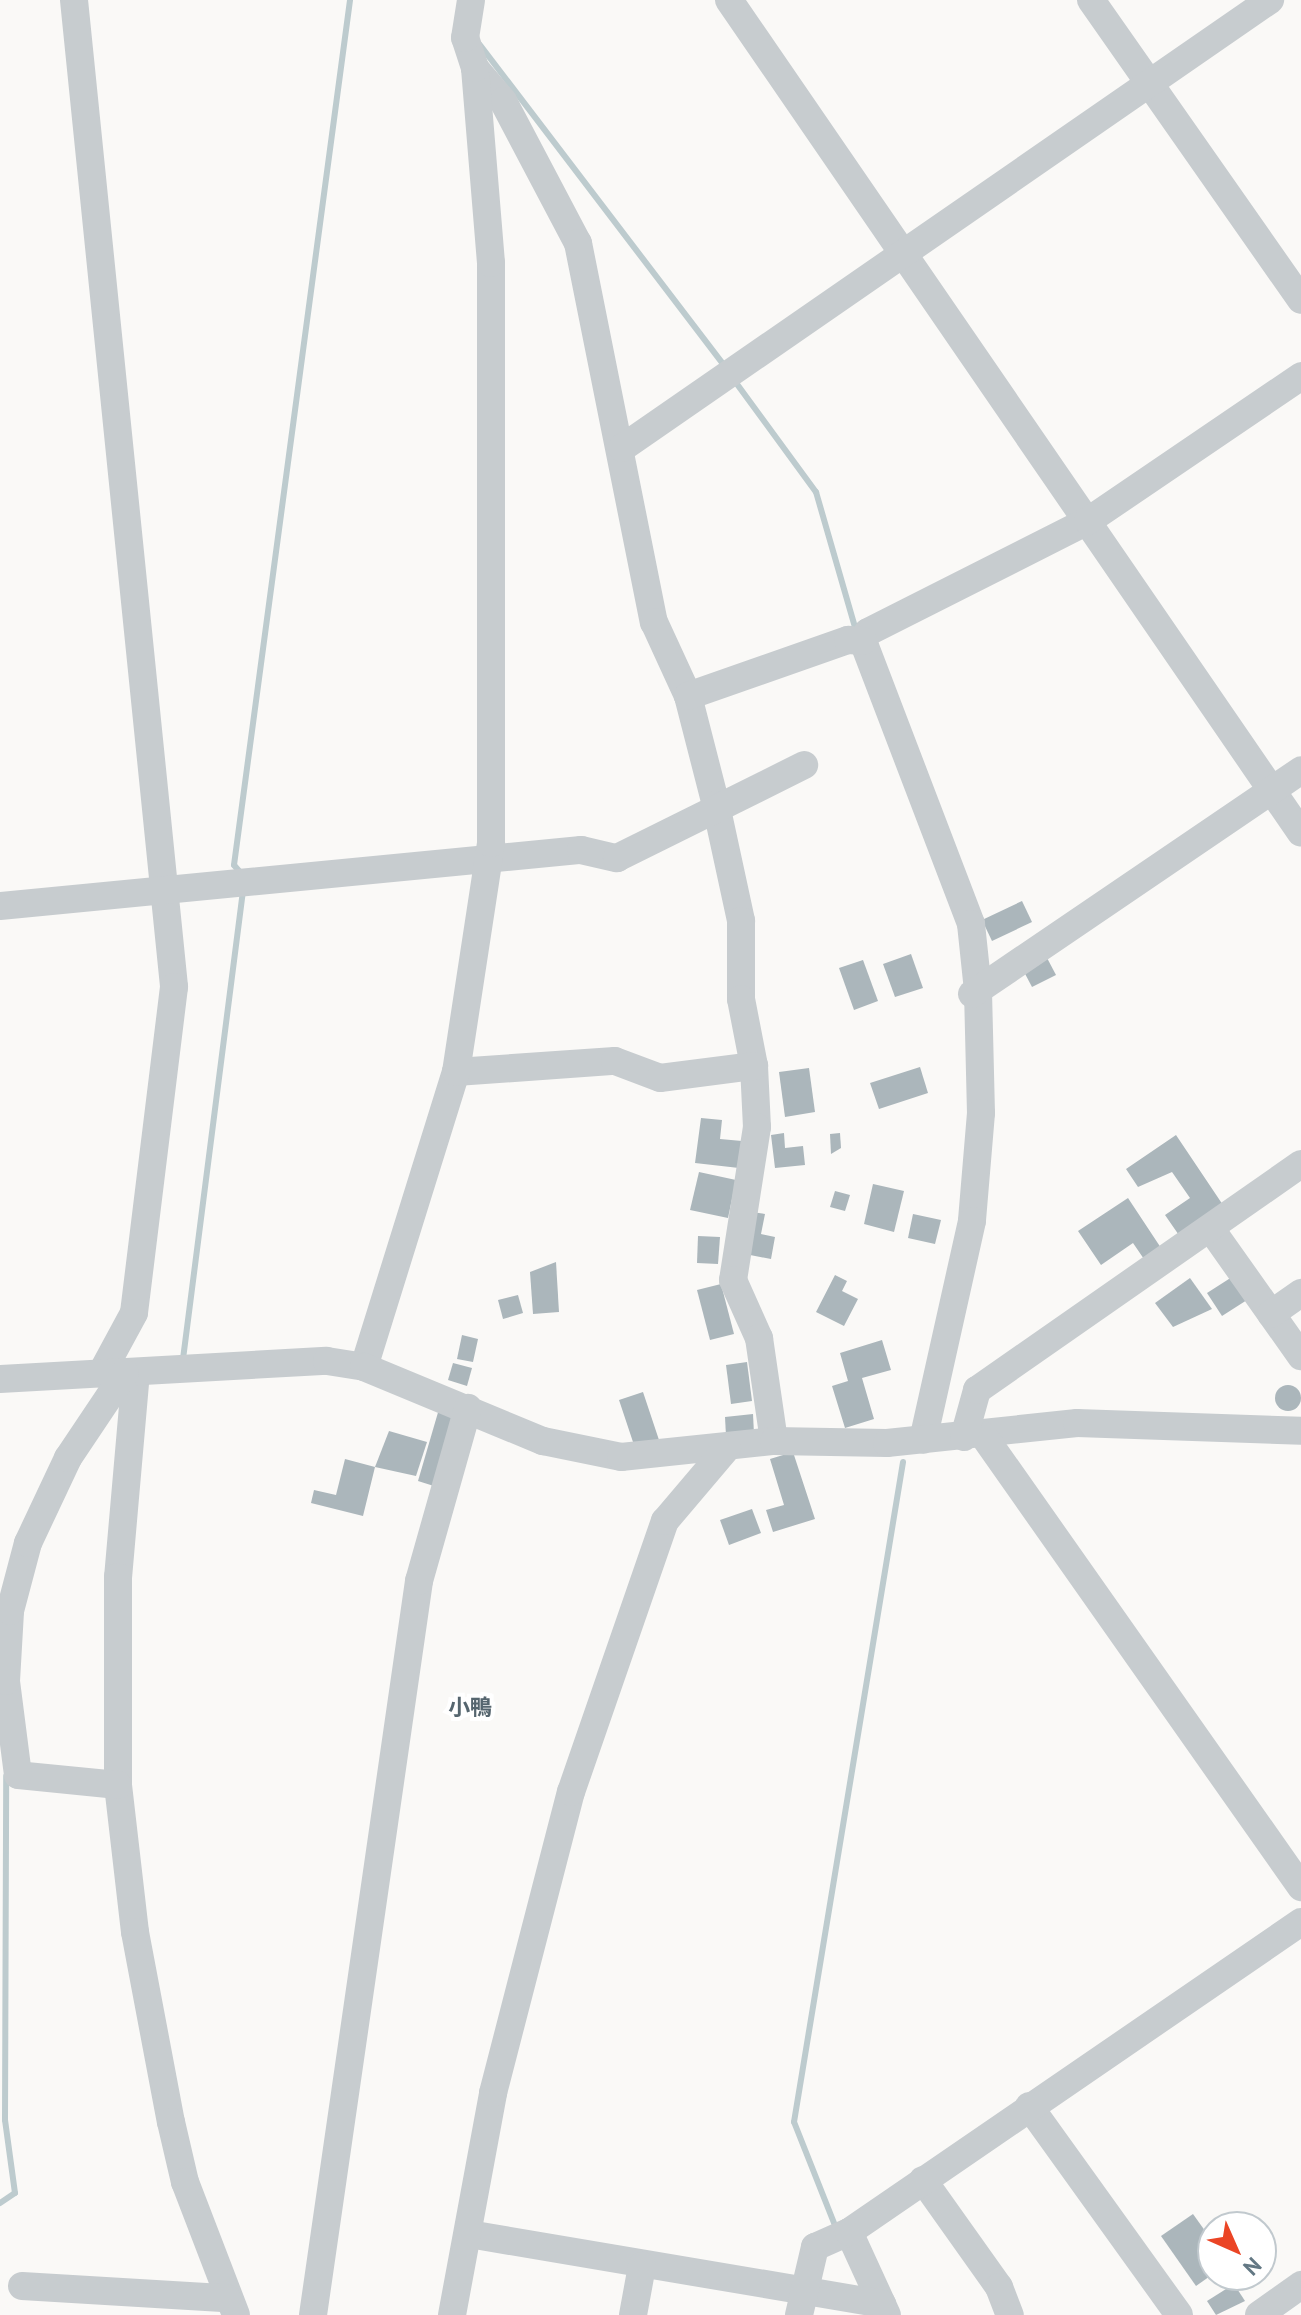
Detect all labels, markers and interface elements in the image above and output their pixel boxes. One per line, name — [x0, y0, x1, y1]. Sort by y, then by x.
district label: 小鴨 — [448, 1695, 492, 1721]
north arrow — [1197, 2211, 1277, 2291]
text: N — [1238, 2252, 1268, 2282]

